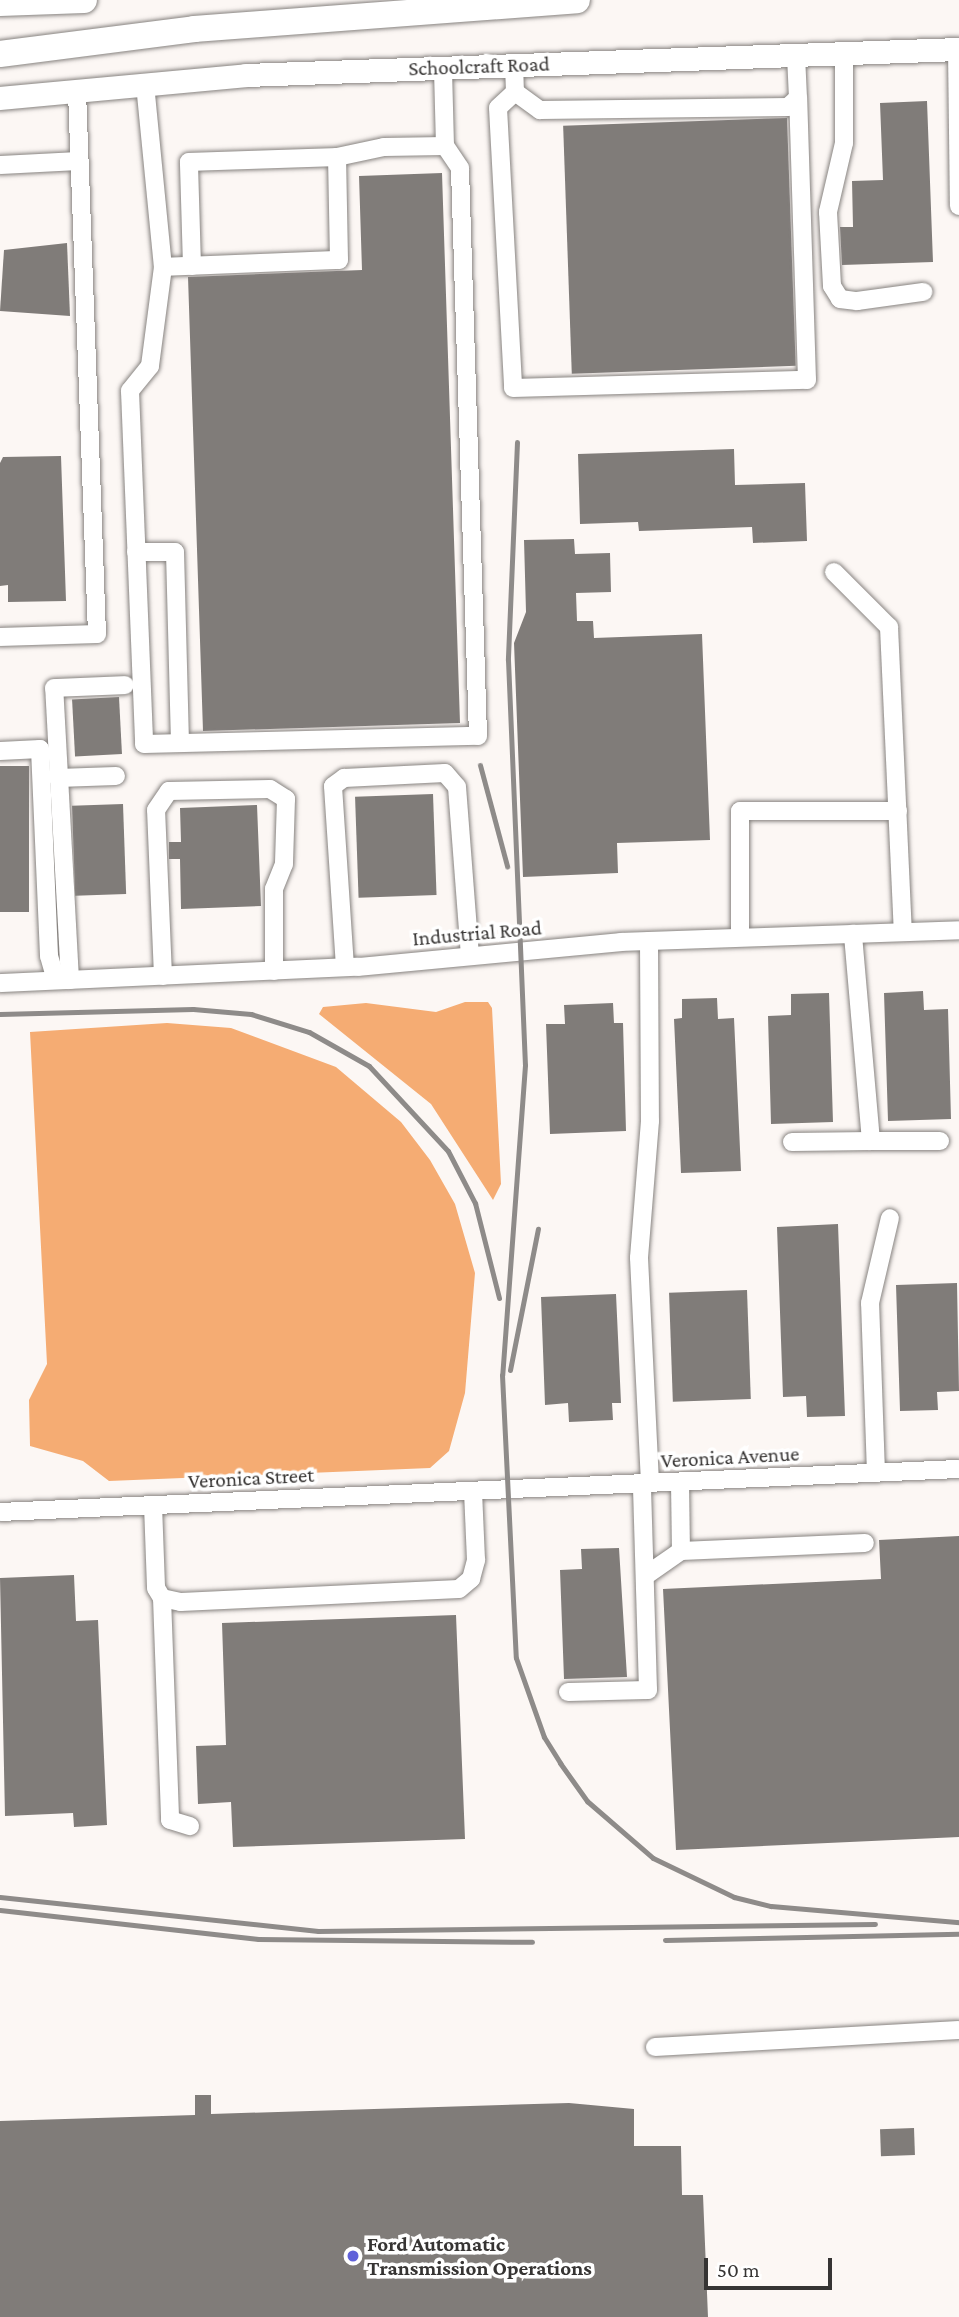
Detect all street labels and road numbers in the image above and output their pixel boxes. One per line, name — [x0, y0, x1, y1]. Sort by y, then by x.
street label: Schoolcraft Road — [408, 51, 550, 81]
street label: Industrial Road — [411, 915, 543, 951]
street label: Veronica Avenue — [660, 1441, 800, 1473]
street label: Veronica Street — [187, 1462, 315, 1494]

